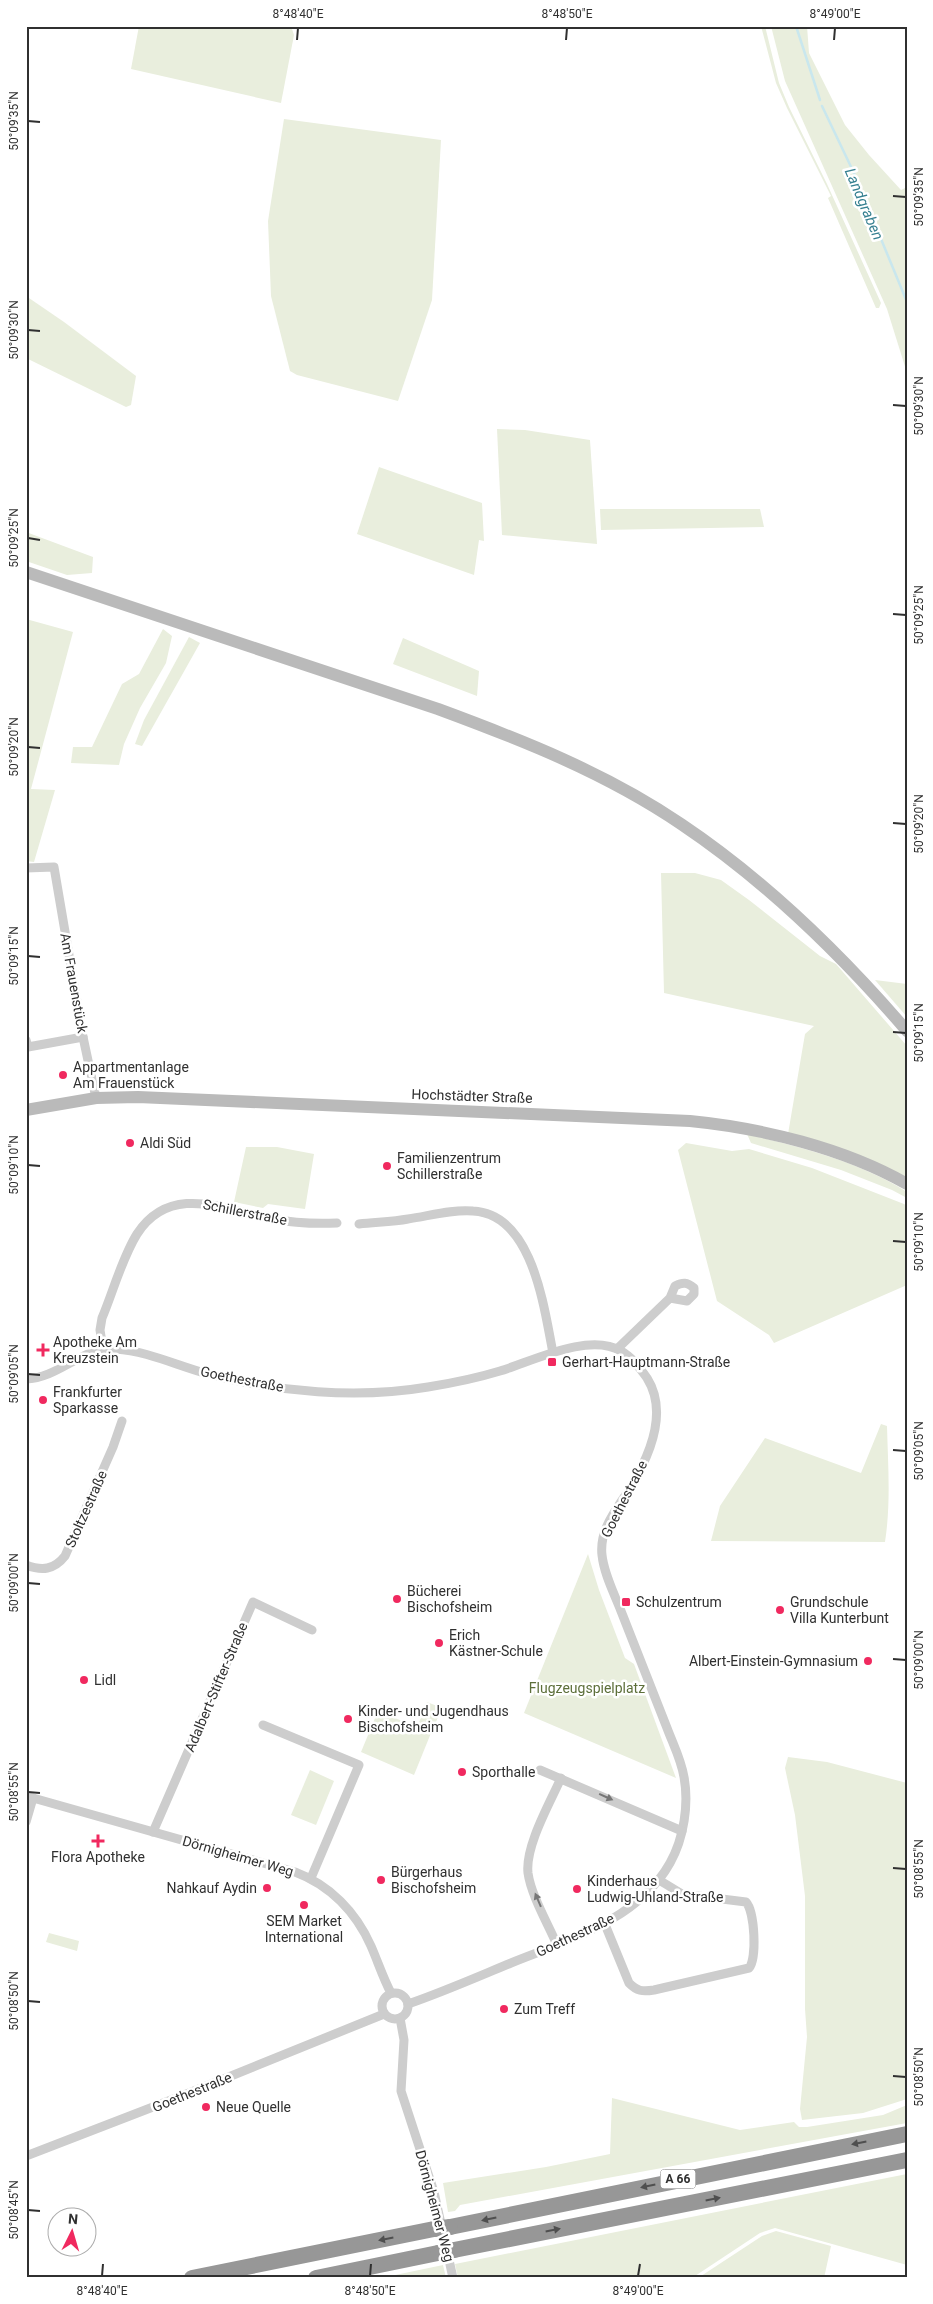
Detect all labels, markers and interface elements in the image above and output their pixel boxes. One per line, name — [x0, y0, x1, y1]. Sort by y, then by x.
text: 8°48'40"E — [273, 7, 324, 21]
text: 8°48'50"E — [542, 7, 593, 21]
text: 8°49'00"E — [810, 7, 861, 21]
text: 50°09'35"N — [7, 91, 21, 151]
water label: Landgraben — [841, 165, 887, 243]
text: 50°09'35"N — [912, 167, 926, 227]
text: 50°09'30"N — [7, 300, 21, 360]
text: 50°09'30"N — [912, 376, 926, 436]
text: 50°09'25"N — [7, 508, 21, 568]
text: 50°09'25"N — [912, 585, 926, 645]
text: 50°09'20"N — [7, 717, 21, 777]
text: 50°09'20"N — [912, 794, 926, 854]
text: 50°09'15"N — [7, 926, 21, 986]
street label: Am Frauenstück — [57, 932, 91, 1035]
text: 50°09'15"N — [912, 1003, 926, 1063]
place label: Appartmentanlage Am Frauenstück — [73, 1059, 189, 1091]
marker: Appartmentanlage Am Frauenstück — [57, 1069, 69, 1081]
street label: Hochstädter Straße — [411, 1086, 533, 1106]
text: 50°09'10"N — [7, 1135, 21, 1195]
place label: Aldi Süd — [140, 1135, 191, 1151]
marker: Aldi Süd — [124, 1137, 136, 1149]
place label: Familienzentrum Schillerstraße — [397, 1150, 501, 1182]
marker: Familienzentrum Schillerstraße — [381, 1160, 393, 1172]
street label: Schillerstraße — [202, 1196, 288, 1228]
text: 50°09'10"N — [912, 1212, 926, 1272]
place label: Apotheke Am Kreuzstein — [53, 1334, 137, 1366]
text: 50°09'05"N — [7, 1344, 21, 1404]
marker: Apotheke Am Kreuzstein — [37, 1344, 49, 1356]
place label: Gerhart-Hauptmann-Straße — [562, 1354, 730, 1370]
marker: Gerhart-Hauptmann-Straße — [546, 1356, 558, 1368]
street label: Goethestraße — [199, 1363, 285, 1395]
place label: Frankfurter Sparkasse — [53, 1384, 122, 1416]
marker: Frankfurter Sparkasse — [37, 1394, 49, 1406]
text: 50°09'05"N — [912, 1421, 926, 1481]
street label: Goethestraße — [598, 1458, 650, 1540]
street label: Stoltzestraße — [62, 1468, 110, 1550]
text: 50°09'00"N — [7, 1553, 21, 1613]
place label: Bücherei Bischofsheim — [407, 1583, 492, 1615]
marker: Bücherei Bischofsheim — [391, 1593, 403, 1605]
place label: Schulzentrum — [636, 1594, 722, 1610]
place label: Grundschule Villa Kunterbunt — [790, 1594, 889, 1626]
marker: Schulzentrum — [620, 1596, 632, 1608]
marker: Grundschule Villa Kunterbunt — [774, 1604, 786, 1616]
street label: Adalbert-Stifter-Straße — [181, 1620, 251, 1754]
place label: Erich Kästner-Schule — [449, 1627, 543, 1659]
text: 50°09'00"N — [912, 1630, 926, 1690]
marker: Erich Kästner-Schule — [433, 1637, 445, 1649]
place label: Albert-Einstein-Gymnasium — [689, 1653, 858, 1669]
marker: Albert-Einstein-Gymnasium — [862, 1655, 874, 1667]
place label: Lidl — [94, 1672, 116, 1688]
marker: Lidl — [78, 1674, 90, 1686]
park label: Flugzeugspielplatz — [529, 1680, 645, 1696]
place label: Kinder- und Jugendhaus Bischofsheim — [358, 1703, 509, 1735]
marker: Kinder- und Jugendhaus Bischofsheim — [342, 1713, 354, 1725]
text: 50°08'55"N — [7, 1762, 21, 1822]
place label: Sporthalle — [472, 1764, 535, 1780]
marker: Sporthalle — [456, 1766, 468, 1778]
one-way arrow — [599, 1794, 613, 1802]
street label: Dörnigheimer Weg — [181, 1832, 295, 1880]
marker: Flora Apotheke — [92, 1835, 104, 1847]
text: 50°08'55"N — [912, 1839, 926, 1899]
place label: Flora Apotheke — [51, 1849, 145, 1865]
place label: Bürgerhaus Bischofsheim — [391, 1864, 476, 1896]
place label: Kinderhaus Ludwig-Uhland-Straße — [587, 1873, 724, 1905]
marker: Bürgerhaus Bischofsheim — [375, 1874, 387, 1886]
place label: Nahkauf Aydin — [167, 1880, 257, 1896]
marker: Nahkauf Aydin — [261, 1882, 273, 1894]
marker: Kinderhaus Ludwig-Uhland-Straße — [571, 1883, 583, 1895]
one-way arrow — [533, 1893, 541, 1907]
marker: SEM Market International — [298, 1899, 310, 1911]
street label: Goethestraße — [533, 1910, 617, 1960]
place label: SEM Market International — [265, 1913, 343, 1945]
text: 50°08'50"N — [7, 1971, 21, 2031]
place label: Zum Treff — [514, 2001, 575, 2017]
marker: Zum Treff — [498, 2003, 510, 2015]
text: 50°08'50"N — [912, 2047, 926, 2107]
street label: Goethestraße — [150, 2069, 234, 2115]
place label: Neue Quelle — [216, 2099, 291, 2115]
marker: Neue Quelle — [200, 2101, 212, 2113]
one-way arrow — [850, 2139, 866, 2147]
street label: Dörnigheimer Weg — [412, 2148, 458, 2264]
road number: A 66 — [660, 2170, 696, 2188]
text: 50°08'45"N — [7, 2180, 21, 2240]
one-way arrow — [640, 2182, 656, 2190]
one-way arrow — [705, 2194, 721, 2202]
north arrow — [48, 2206, 98, 2256]
text: N — [68, 2211, 79, 2227]
one-way arrow — [481, 2215, 497, 2223]
one-way arrow — [546, 2226, 561, 2234]
one-way arrow — [379, 2235, 394, 2243]
text: 8°48'40"E — [77, 2284, 128, 2298]
text: 8°48'50"E — [345, 2284, 396, 2298]
text: 8°49'00"E — [613, 2284, 664, 2298]

